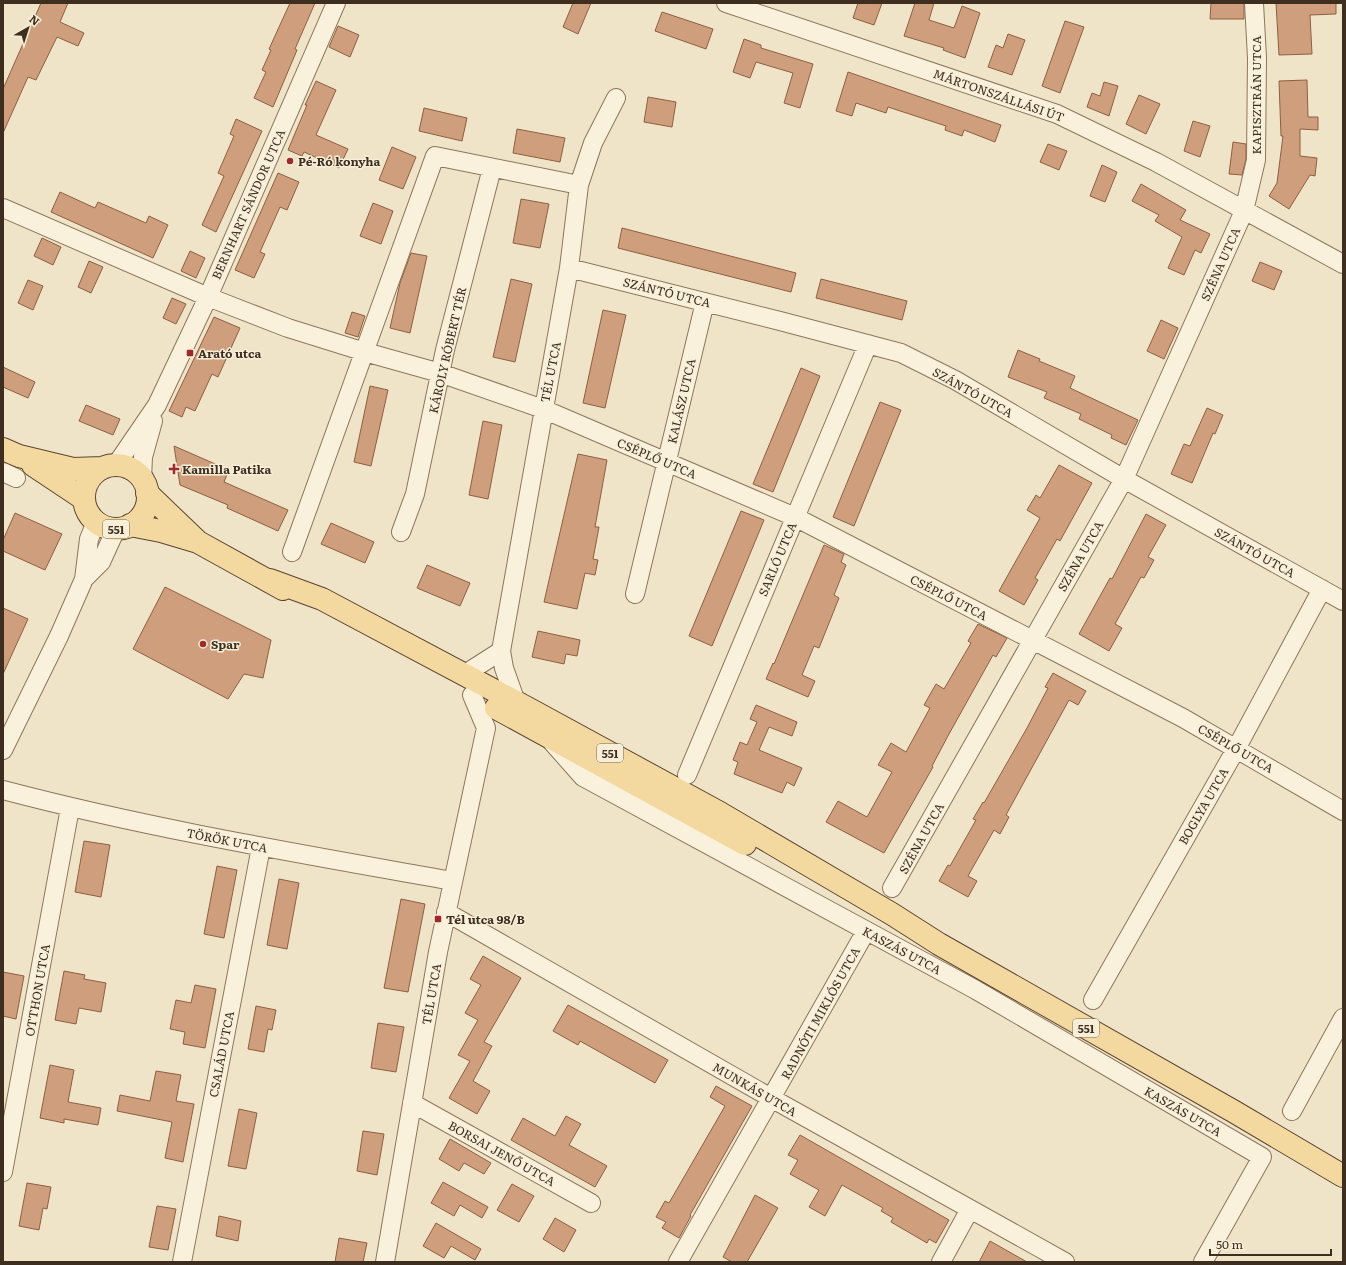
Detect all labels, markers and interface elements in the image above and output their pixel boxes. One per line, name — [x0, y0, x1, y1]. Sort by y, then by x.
north arrow — [8, 8, 48, 48]
text: N — [26, 10, 44, 29]
street label: KAPISZTRÁN UTCA — [1247, 35, 1265, 155]
street label: MÁRTONSZÁLLÁSI ÚT — [931, 64, 1067, 126]
street label: BERNHART SÁNDOR UTCA — [207, 126, 289, 282]
place label: Pé-Ró konyha — [298, 152, 381, 170]
marker: Pé-Ró konyha — [285, 156, 295, 166]
street label: SZÉNA UTCA — [1196, 224, 1244, 304]
street label: SZÁNTÓ UTCA — [621, 272, 713, 312]
street label: KÁROLY RÓBERT TÉR — [424, 284, 470, 415]
street label: TÉL UTCA — [535, 340, 565, 404]
place label: Arató utca — [198, 344, 261, 362]
marker: Arató utca — [185, 348, 195, 358]
street label: KALÁSZ UTCA — [662, 356, 700, 446]
street label: SZÁNTÓ UTCA — [929, 362, 1017, 422]
street label: CSÉPLŐ UTCA — [614, 433, 700, 483]
place label: Kamilla Patika — [182, 460, 272, 478]
marker: Kamilla Patika — [169, 464, 179, 474]
street label: SZÉNA UTCA — [1053, 517, 1108, 595]
street label: SARLÓ UTCA — [753, 519, 801, 599]
road number: 551 — [103, 520, 129, 538]
street label: SZÁNTÓ UTCA — [1211, 522, 1299, 582]
street label: CSÉPLŐ UTCA — [907, 570, 991, 624]
place label: Spar — [211, 635, 240, 653]
marker: Spar — [198, 639, 208, 649]
street label: CSÉPLŐ UTCA — [1195, 719, 1277, 777]
road number: 551 — [597, 744, 623, 762]
street label: BOGLYA UTCA — [1174, 764, 1232, 848]
street label: SZÉNA UTCA — [894, 799, 948, 877]
street label: TÖRÖK UTCA — [185, 823, 269, 857]
place label: Tél utca 98/B — [446, 910, 525, 928]
marker: Tél utca 98/B — [433, 914, 443, 924]
street label: KASZÁS UTCA — [859, 922, 945, 978]
street label: OTTHON UTCA — [20, 942, 54, 1038]
street label: RADNÓTI MIKLÓS UTCA — [776, 943, 864, 1083]
street label: TÉL UTCA — [417, 962, 445, 1026]
street label: CSALÁD UTCA — [204, 1009, 238, 1099]
road number: 551 — [1073, 1019, 1099, 1037]
street label: MUNKÁS UTCA — [710, 1058, 801, 1121]
street label: KASZÁS UTCA — [1141, 1082, 1225, 1141]
street label: BORSAI JENŐ UTCA — [445, 1116, 559, 1190]
scale bar — [1210, 1231, 1331, 1257]
text: 50 m — [1216, 1235, 1243, 1253]

